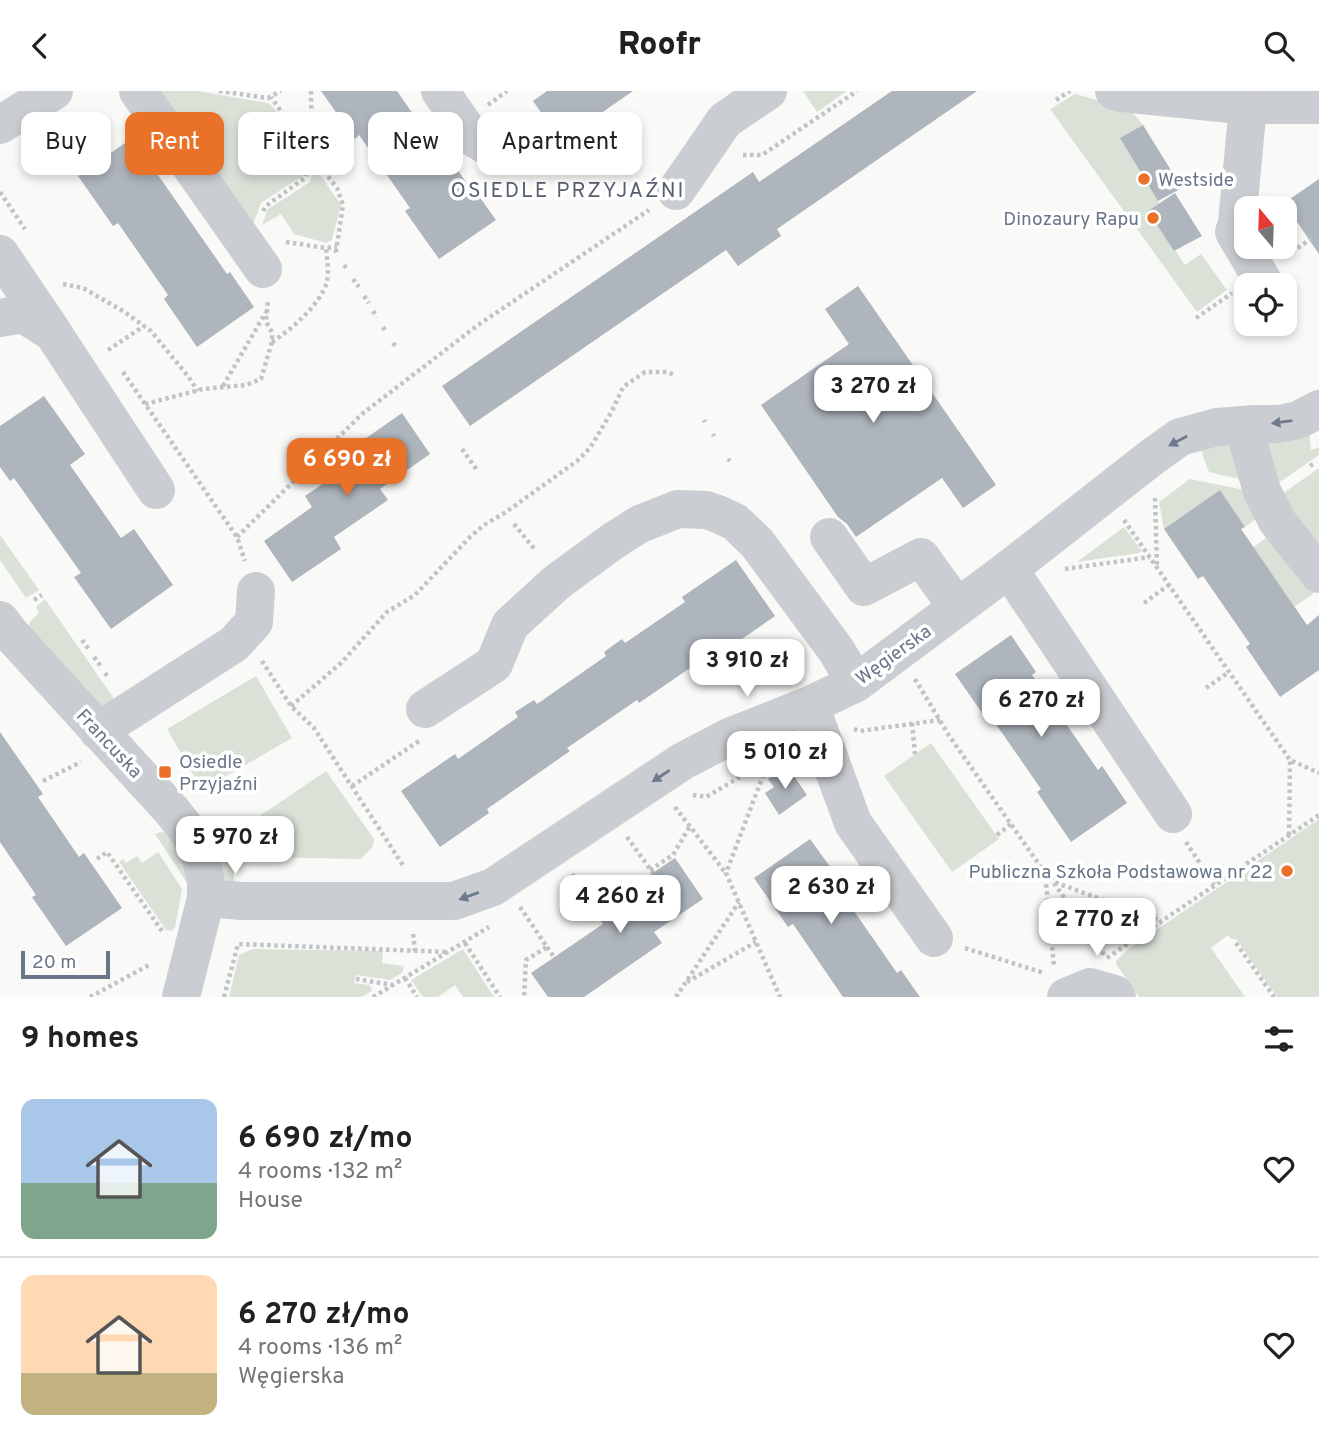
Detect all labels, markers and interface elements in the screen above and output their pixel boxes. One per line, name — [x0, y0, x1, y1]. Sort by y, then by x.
text: Roofr — [618, 26, 701, 66]
icon: back — [21, 27, 59, 65]
icon: search — [1260, 27, 1298, 65]
chip: Buy — [21, 112, 111, 175]
chip: Rent — [125, 112, 224, 175]
chip: Filters — [238, 112, 354, 175]
chip: New — [368, 112, 463, 175]
chip: Apartment — [477, 112, 642, 175]
place label: Westside — [1158, 169, 1234, 193]
marker: Westside — [1136, 171, 1152, 187]
district label: OSIEDLE PRZYJAŹNI — [451, 177, 685, 205]
north arrow — [1234, 196, 1297, 259]
map controls — [1234, 196, 1297, 336]
place label: Dinozaury Rapu — [1003, 208, 1139, 232]
marker: Dinozaury Rapu — [1145, 210, 1161, 226]
button: locate — [1234, 273, 1297, 336]
pin: 3 270 zł — [801, 365, 945, 425]
text: 3 270 zł — [830, 373, 916, 402]
one-way arrow — [1271, 417, 1293, 428]
one-way arrow — [1168, 435, 1187, 447]
pin: 6 690 zł — [275, 439, 419, 498]
text: 6 690 zł — [303, 446, 391, 475]
street label: Węgierska — [852, 620, 937, 691]
pin: 3 910 zł — [675, 639, 819, 699]
text: 3 910 zł — [706, 647, 788, 676]
pin: 6 270 zł — [969, 679, 1113, 739]
text: 6 270 zł — [998, 687, 1084, 716]
street label: Francuska — [70, 705, 147, 784]
pin: 5 010 zł — [713, 731, 857, 791]
text: 5 010 zł — [743, 739, 827, 768]
place label: Osiedle Przyjaźni — [179, 751, 258, 797]
marker: Osiedle Przyjaźni — [157, 764, 173, 780]
one-way arrow — [652, 769, 670, 783]
pin: 5 970 zł — [163, 817, 307, 876]
text: 5 970 zł — [192, 824, 278, 853]
place label: Publiczna Szkoła Podstawowa nr 22 — [969, 861, 1273, 885]
marker: Publiczna Szkoła Podstawowa nr 22 — [1279, 863, 1295, 879]
pin: 2 630 zł — [759, 867, 903, 926]
text: 2 630 zł — [787, 874, 875, 903]
pin: 4 260 zł — [548, 875, 692, 935]
text: 4 260 zł — [576, 883, 664, 912]
one-way arrow — [458, 891, 479, 902]
pin: 2 770 zł — [1025, 899, 1169, 958]
text: 2 770 zł — [1055, 906, 1139, 935]
scale bar — [21, 948, 110, 980]
text: 20 m — [32, 951, 76, 975]
icon: filters — [1260, 1020, 1298, 1058]
text: 9 homes — [21, 1021, 139, 1058]
text: 6 690 zł/mo — [238, 1121, 412, 1158]
icon: home — [77, 1127, 161, 1211]
icon: heart — [1260, 1150, 1298, 1188]
text: 4 rooms · 132 m² — [238, 1158, 402, 1187]
text: House — [238, 1187, 303, 1216]
text: 6 270 zł/mo — [238, 1297, 410, 1334]
icon: home — [77, 1303, 161, 1387]
icon: heart — [1260, 1326, 1298, 1364]
text: 4 rooms · 136 m² — [238, 1334, 402, 1363]
text: Węgierska — [238, 1363, 344, 1392]

